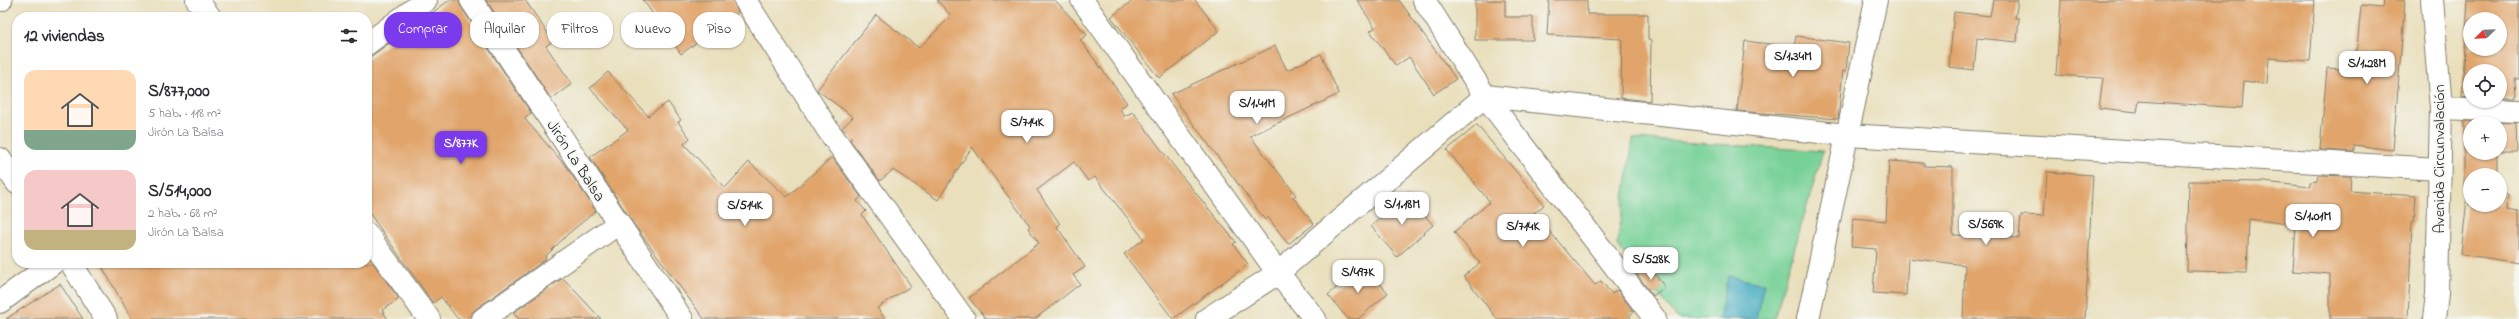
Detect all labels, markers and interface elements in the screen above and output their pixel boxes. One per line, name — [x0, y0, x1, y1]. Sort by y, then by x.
chip: Comprar — [384, 12, 462, 48]
chip: Alquilar — [470, 12, 539, 48]
chip: Filtros — [547, 12, 613, 48]
chip: Nuevo — [621, 12, 685, 48]
chip: Piso — [693, 12, 745, 48]
north arrow — [2463, 12, 2507, 56]
map controls — [2463, 12, 2507, 212]
text: 12 viviendas — [24, 24, 105, 49]
icon: filters — [338, 25, 360, 47]
pin: S/1.34M — [1756, 44, 1830, 78]
text: S/1.34M — [1774, 47, 1812, 66]
pin: S/1.28M — [2330, 51, 2404, 85]
text: S/1.28M — [2348, 54, 2386, 73]
button: locate — [2463, 64, 2507, 108]
text: S/877,000 — [148, 79, 210, 104]
street label: Avenida Circunvalación — [2428, 84, 2452, 234]
icon: home — [56, 86, 104, 134]
pin: S/1.41M — [1220, 91, 1294, 125]
text: S/1.41M — [1239, 94, 1275, 113]
text: 5 hab. · 118 m² — [148, 104, 221, 123]
pin: S/714K — [994, 110, 1060, 144]
text: S/714K — [1010, 113, 1044, 132]
street label: Jirón La Balsa — [540, 115, 611, 207]
button: + — [2463, 116, 2507, 160]
text: Jirón La Balsa — [148, 123, 224, 142]
pin: S/877K — [428, 131, 494, 165]
text: S/877K — [444, 134, 478, 153]
button: − — [2463, 168, 2507, 212]
text: S/514,000 — [148, 179, 211, 204]
icon: home — [56, 186, 104, 234]
pin: S/1.18M — [1365, 192, 1439, 226]
pin: S/514K — [712, 193, 778, 227]
text: S/1.18M — [1384, 195, 1420, 214]
text: S/514K — [727, 196, 763, 215]
text: 2 hab. · 68 m² — [148, 204, 218, 223]
pin: S/1.01M — [2276, 204, 2350, 238]
text: S/1.01M — [2295, 207, 2331, 226]
pin: S/569K — [1953, 212, 2019, 246]
pin: S/714K — [1490, 214, 1556, 248]
text: S/569K — [1968, 215, 2004, 234]
text: S/714K — [1506, 217, 1540, 236]
text: Jirón La Balsa — [148, 223, 224, 242]
pin: S/528K — [1618, 247, 1684, 281]
text: S/528K — [1632, 250, 1670, 269]
pin: S/497K — [1325, 260, 1391, 294]
text: S/497K — [1341, 263, 1375, 282]

